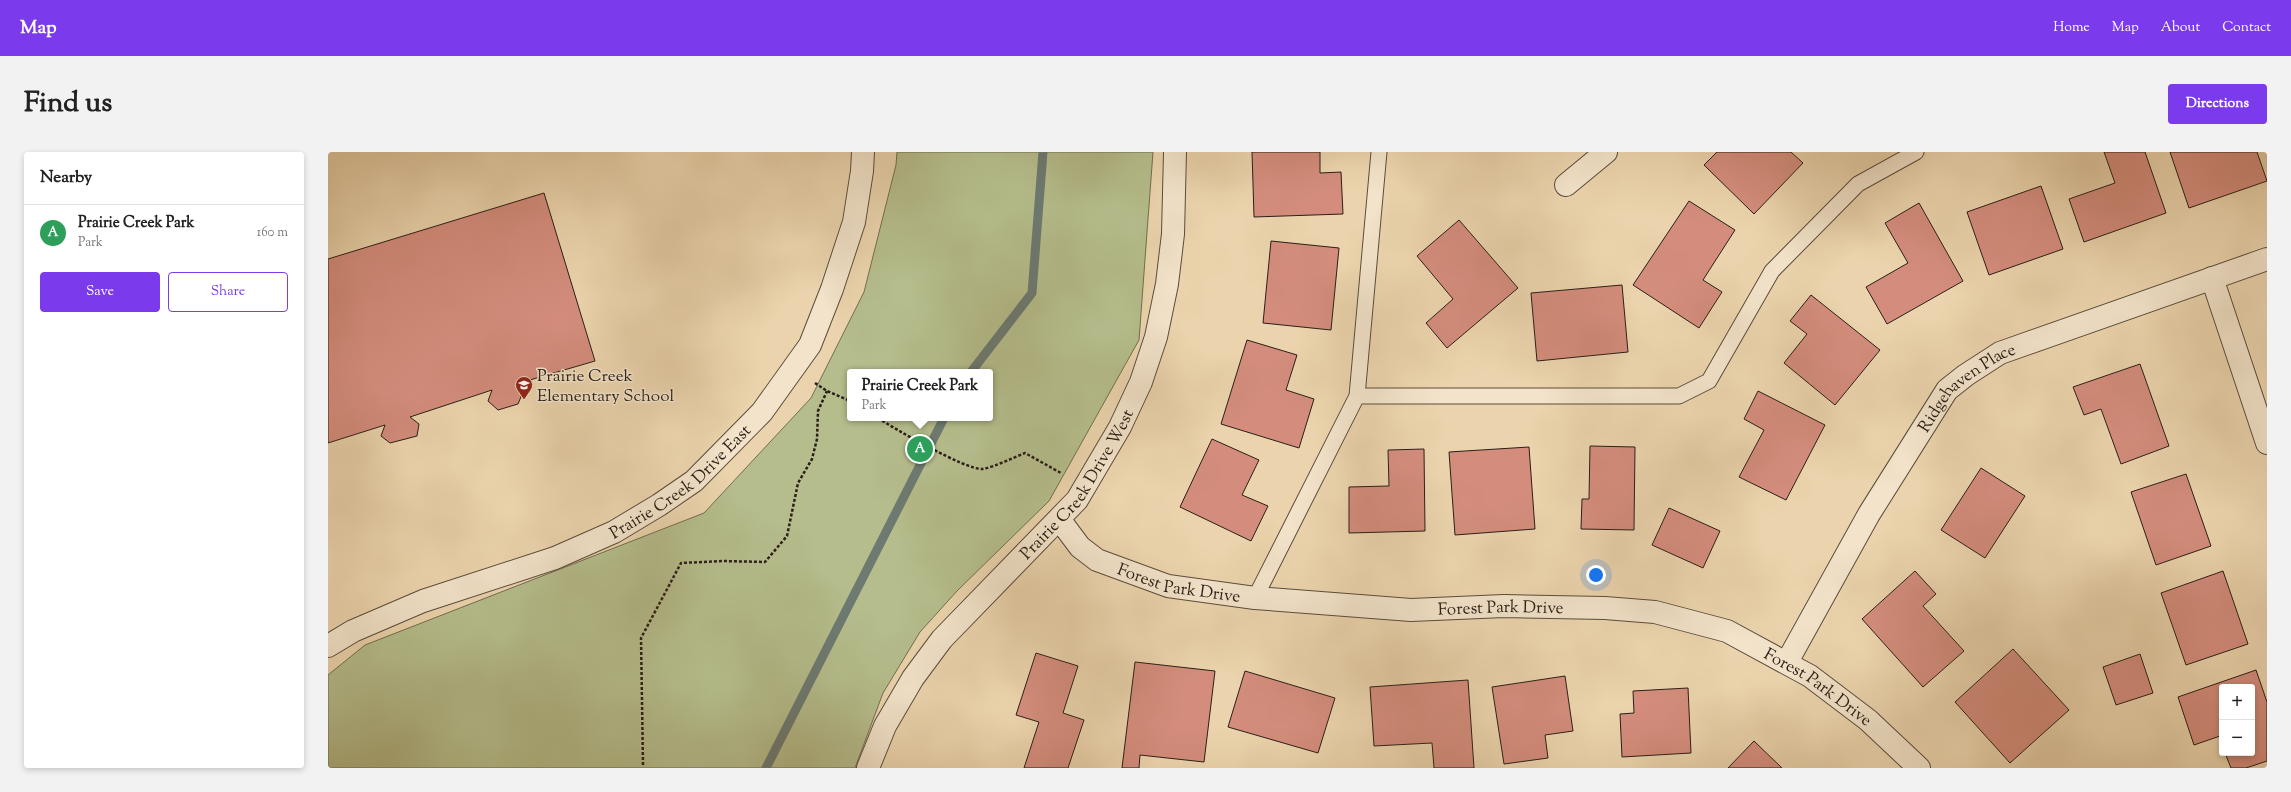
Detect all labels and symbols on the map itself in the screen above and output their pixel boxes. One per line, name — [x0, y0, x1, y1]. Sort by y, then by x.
street label: Ridgehaven Place — [1913, 338, 2019, 438]
place label: Prairie Creek Elementary School — [537, 365, 674, 409]
school or university icon: Prairie Creek Elementary School — [514, 375, 534, 400]
street label: Prairie Creek Drive West — [1015, 405, 1141, 566]
street label: Prairie Creek Drive East — [605, 420, 757, 546]
pin: A — [907, 434, 933, 464]
street label: Forest Park Drive — [1113, 558, 1242, 610]
your location — [1586, 565, 1606, 585]
street label: Forest Park Drive — [1437, 596, 1564, 623]
street label: Forest Park Drive — [1759, 643, 1876, 733]

